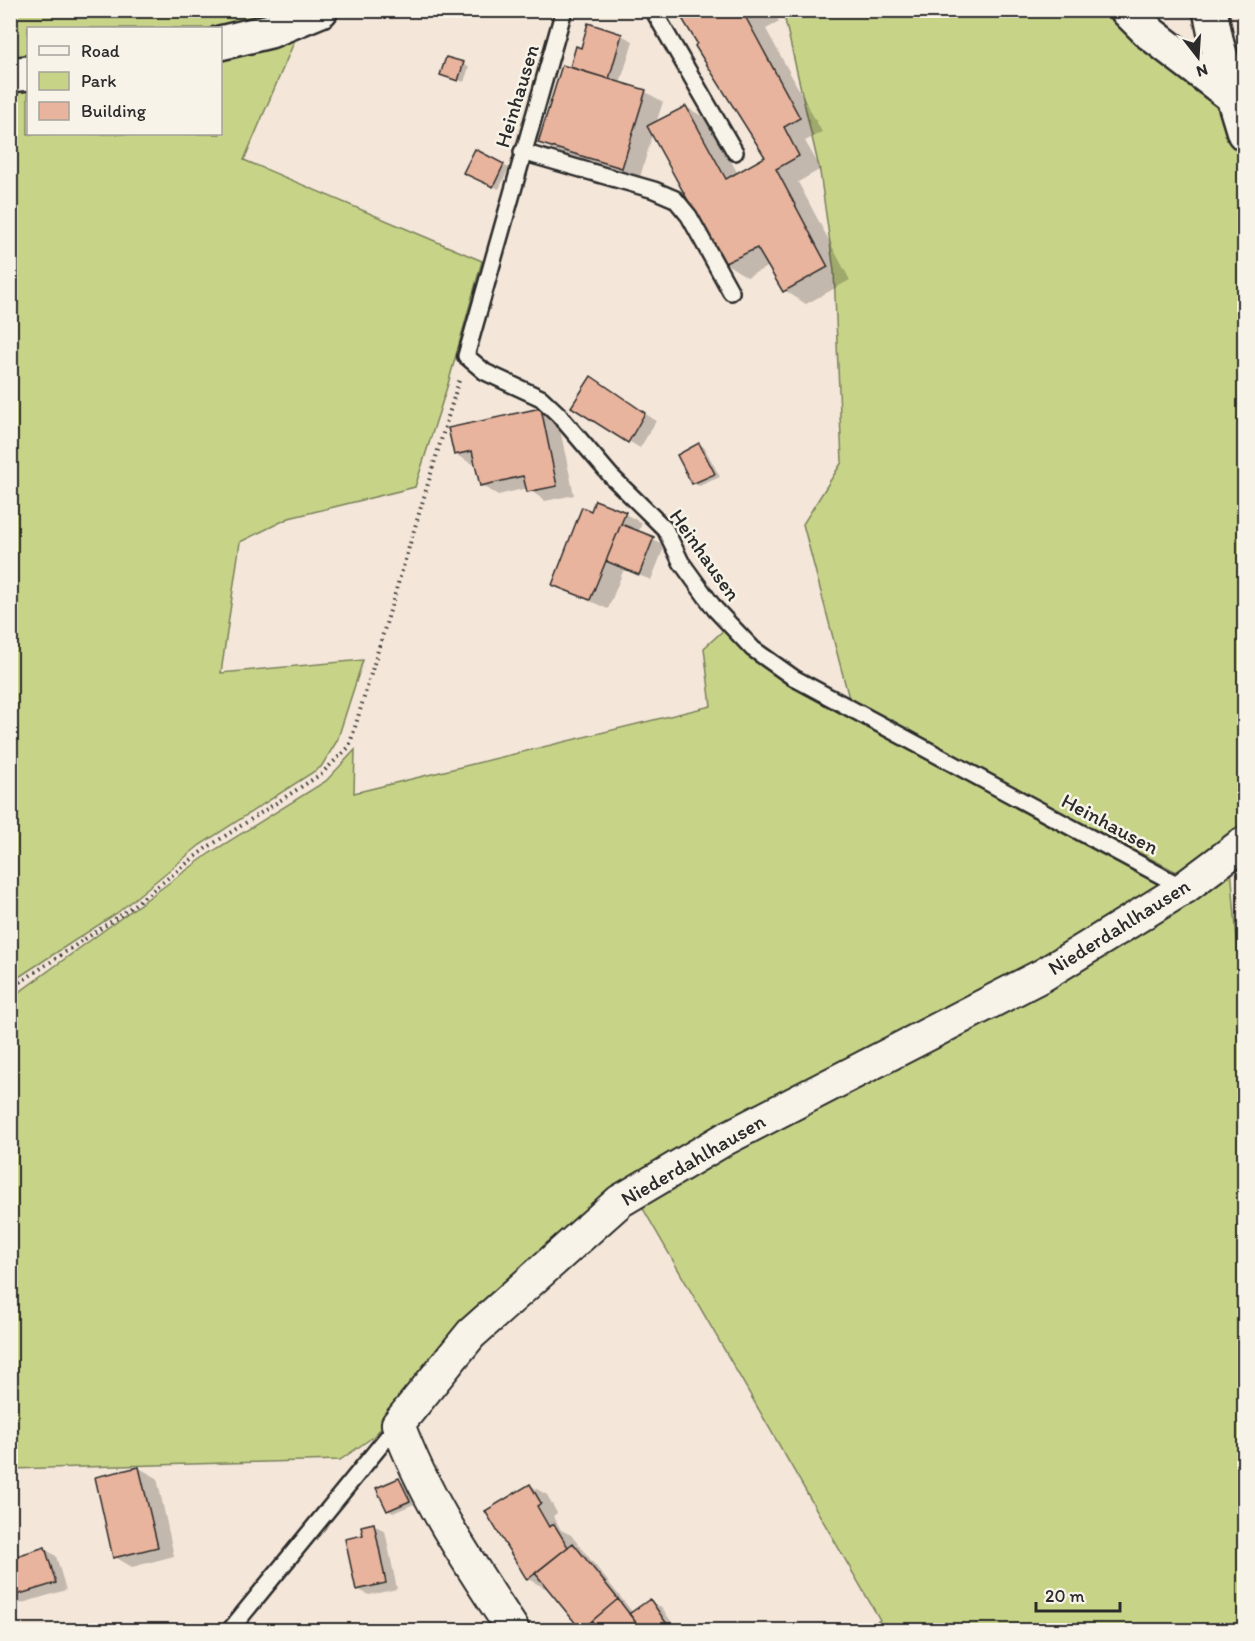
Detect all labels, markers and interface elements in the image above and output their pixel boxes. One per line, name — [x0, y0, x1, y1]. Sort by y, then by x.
legend — [27, 27, 222, 135]
north arrow — [1168, 27, 1228, 87]
text: Road — [81, 40, 120, 62]
street label: Heinhausen — [489, 41, 544, 150]
text: N — [1194, 60, 1210, 82]
text: Park — [81, 70, 116, 92]
text: Building — [81, 100, 147, 122]
street label: Heinhausen — [665, 504, 746, 606]
street label: Heinhausen — [1057, 788, 1163, 860]
street label: Niederdahlhausen — [1043, 873, 1194, 980]
street label: Niederdahlhausen — [616, 1108, 769, 1211]
scale bar — [1036, 1575, 1120, 1613]
text: 20 m — [1045, 1585, 1085, 1607]

